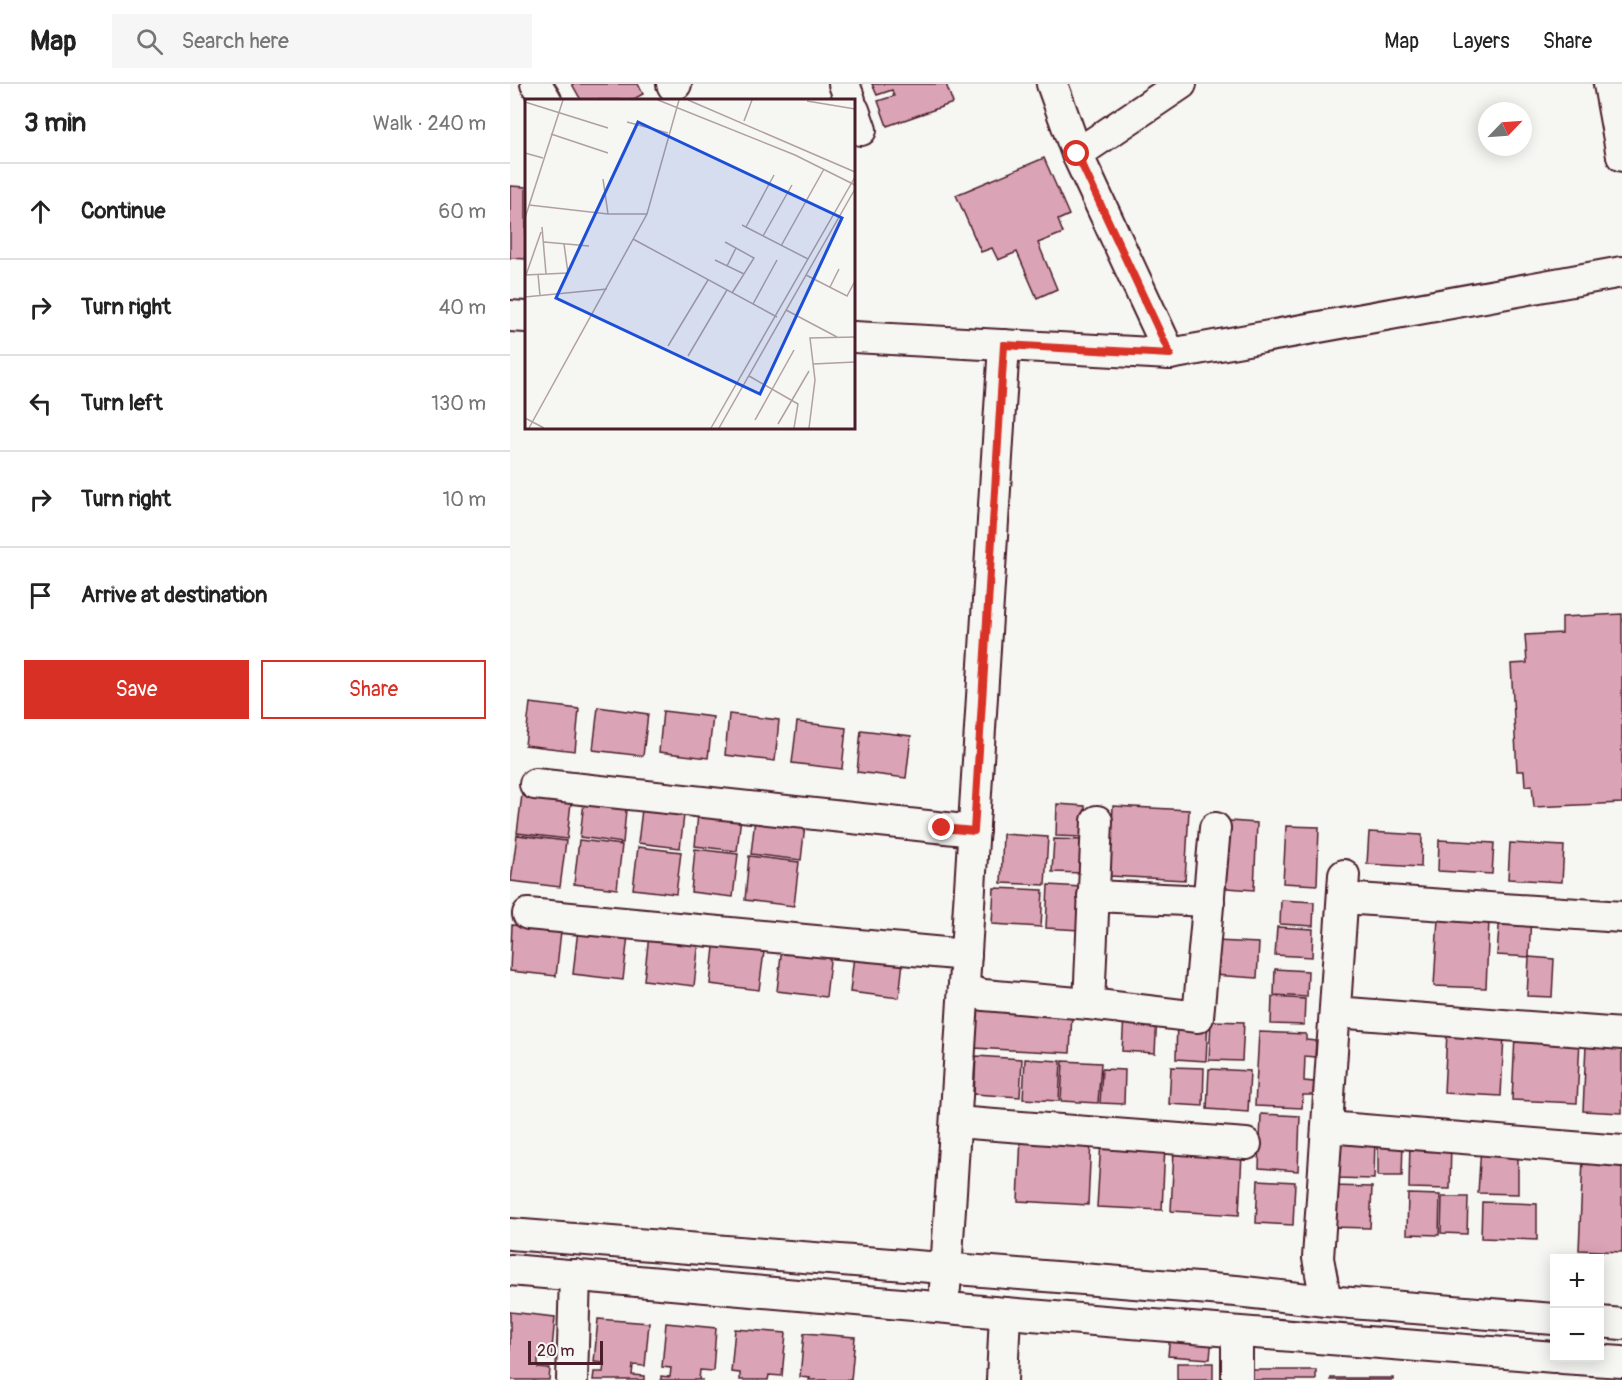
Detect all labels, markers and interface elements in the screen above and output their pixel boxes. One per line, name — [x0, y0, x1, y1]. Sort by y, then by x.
search box — [112, 14, 532, 68]
text: Map — [30, 24, 76, 59]
icon: search — [133, 25, 166, 58]
text: Search here — [181, 27, 289, 55]
text: Map — [1384, 28, 1419, 55]
text: Layers — [1452, 28, 1510, 55]
text: Share — [1543, 28, 1592, 55]
inset map — [525, 99, 855, 429]
north arrow — [1478, 102, 1532, 156]
text: 3 min — [24, 107, 86, 139]
text: Walk · 240 m — [373, 111, 486, 136]
route start — [1063, 140, 1089, 166]
icon: ahead — [24, 195, 57, 228]
text: Continue — [81, 197, 165, 225]
text: 60 m — [439, 199, 486, 224]
icon: right — [24, 291, 57, 324]
text: Turn right — [81, 293, 171, 321]
text: 40 m — [439, 295, 486, 320]
icon: left — [24, 387, 57, 420]
text: Turn left — [81, 389, 163, 417]
text: 130 m — [431, 391, 486, 416]
icon: right — [24, 483, 57, 516]
text: Turn right — [81, 485, 171, 513]
text: 10 m — [442, 487, 486, 512]
icon: arrive — [24, 579, 57, 612]
text: Arrive at destination — [81, 581, 267, 609]
button: Save — [24, 660, 249, 719]
button: Share — [261, 660, 486, 719]
route end — [928, 814, 954, 840]
map controls — [1550, 1254, 1604, 1362]
button: + — [1550, 1254, 1604, 1308]
button: − — [1550, 1308, 1604, 1362]
scale bar — [528, 1338, 603, 1366]
text: 20 m — [537, 1341, 575, 1361]

